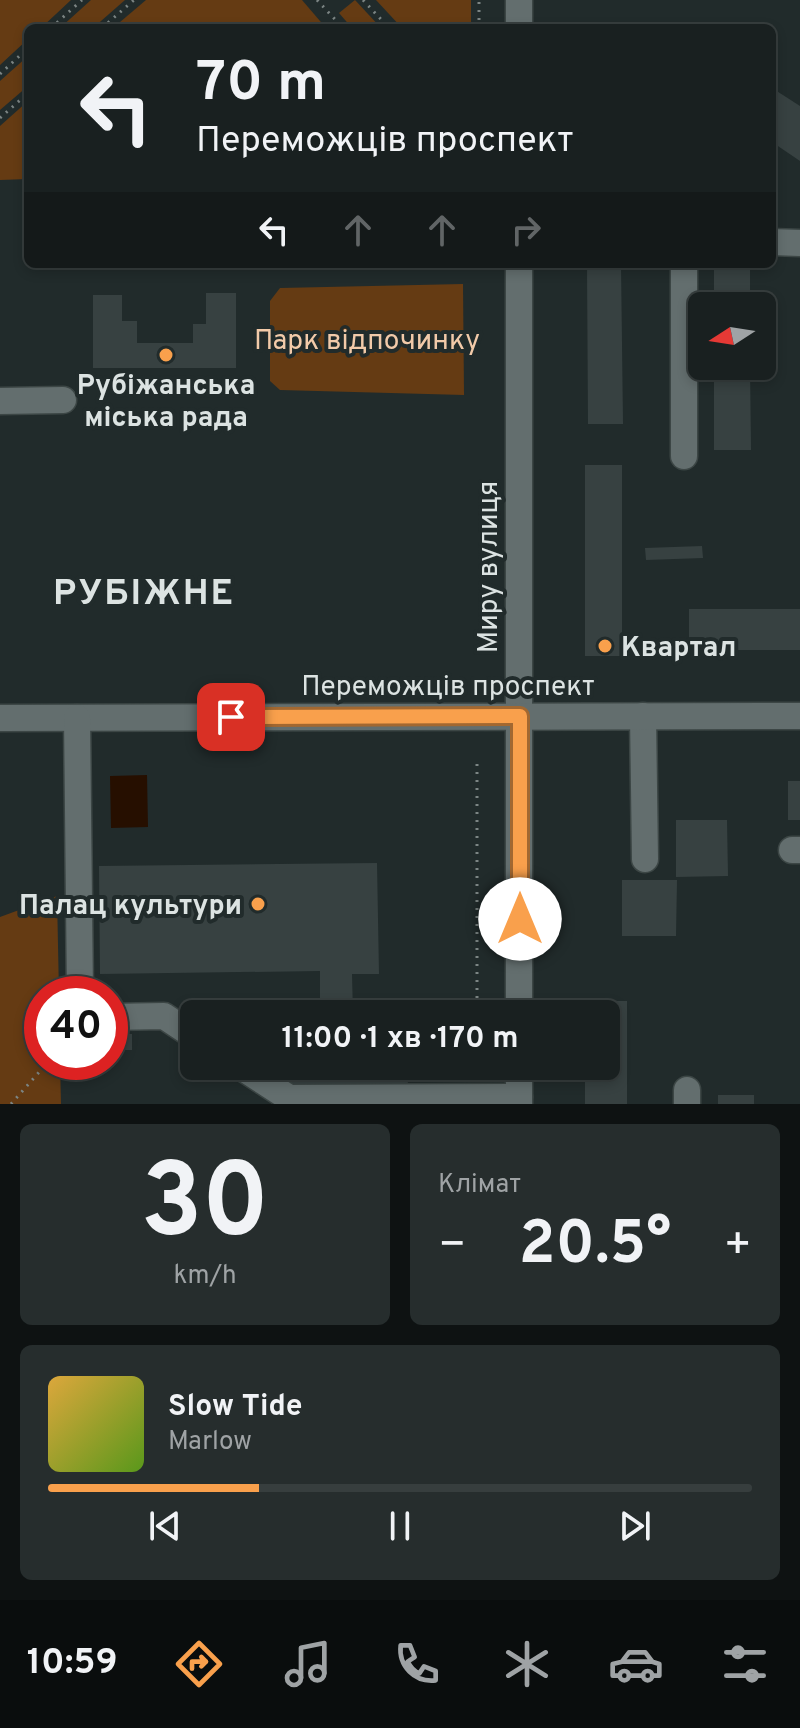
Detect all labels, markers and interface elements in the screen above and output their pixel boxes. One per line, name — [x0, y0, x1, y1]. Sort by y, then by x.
text: 70 m — [196, 50, 326, 120]
icon: left — [64, 56, 168, 160]
text: Переможців проспект — [196, 119, 574, 165]
icon: left — [252, 208, 296, 252]
icon: ahead — [336, 208, 380, 252]
icon: ahead — [420, 208, 464, 252]
icon: right — [504, 208, 548, 252]
north arrow — [688, 292, 776, 380]
map controls — [688, 292, 776, 380]
park label: Парк відпочинку — [254, 324, 480, 360]
marker: Рубіжанська міська рада — [157, 346, 175, 364]
place label: Рубіжанська міська рада — [77, 369, 255, 437]
street label: Миру вулиця — [472, 481, 508, 653]
district label: РУБІЖНЕ — [53, 572, 235, 618]
place label: Квартал — [621, 631, 736, 667]
marker: Квартал — [596, 637, 614, 655]
street label: Переможців проспект — [301, 670, 595, 706]
pin — [197, 683, 265, 751]
icon: arrive — [209, 695, 253, 739]
position arrow — [478, 877, 562, 961]
place label: Палац культури — [19, 889, 242, 925]
marker: Палац культури — [249, 895, 267, 913]
speed limit sign: 40 — [24, 976, 128, 1080]
text: 11:00 · 1 хв · 170 m — [281, 1021, 519, 1058]
text: 30 — [140, 1142, 270, 1274]
text: Клімат — [438, 1169, 521, 1202]
text: 20.5° — [519, 1209, 671, 1285]
text: − — [438, 1219, 466, 1275]
text: + — [724, 1219, 752, 1275]
text: km/h — [173, 1260, 237, 1293]
text: Slow Tide — [168, 1389, 302, 1426]
text: Marlow — [168, 1426, 252, 1459]
icon: previous — [143, 1504, 187, 1548]
icon: pause — [378, 1504, 422, 1548]
icon: next — [613, 1504, 657, 1548]
icon: directions — [171, 1636, 227, 1692]
icon: music — [280, 1636, 336, 1692]
icon: phone — [389, 1636, 445, 1692]
icon: climate — [499, 1636, 555, 1692]
icon: car — [608, 1636, 664, 1692]
icon: filters — [717, 1636, 773, 1692]
text: 10:59 — [27, 1641, 118, 1687]

